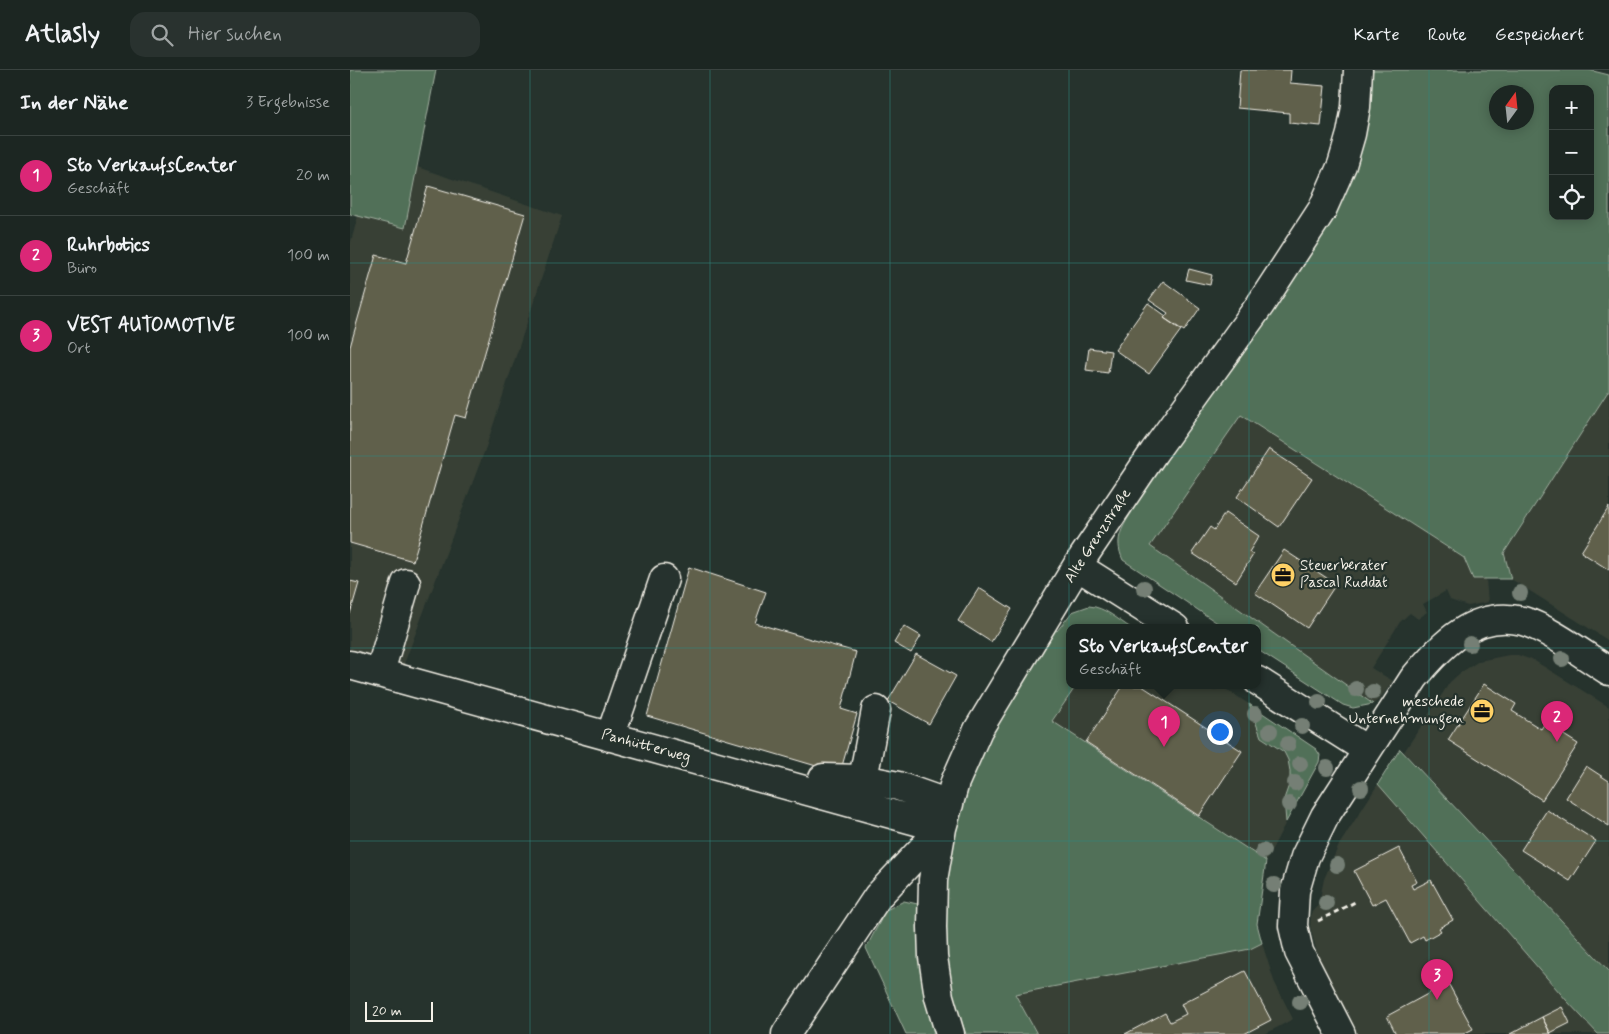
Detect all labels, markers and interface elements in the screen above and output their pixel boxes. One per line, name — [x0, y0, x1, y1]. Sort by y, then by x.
search box — [130, 12, 480, 57]
text: Atlasly — [25, 19, 100, 50]
icon: search — [148, 21, 176, 49]
text: Hier suchen — [188, 22, 282, 47]
text: Karte — [1354, 23, 1400, 47]
text: Route — [1428, 23, 1467, 47]
text: Gespeichert — [1495, 23, 1584, 47]
north arrow — [1489, 85, 1534, 130]
map controls — [1549, 85, 1594, 220]
button: + — [1549, 85, 1594, 130]
text: In der Nähe — [20, 89, 128, 117]
text: 3 Ergebnisse — [246, 92, 330, 113]
button: − — [1549, 130, 1594, 175]
text: Sto VerkaufsCenter — [67, 153, 236, 178]
text: 1 — [32, 165, 40, 186]
text: 20 m — [296, 165, 330, 186]
button: locate — [1549, 175, 1594, 220]
text: Geschäft — [67, 178, 129, 199]
text: Ruhrbotics — [67, 233, 150, 258]
text: 2 — [32, 245, 40, 266]
text: 100 m — [287, 245, 330, 266]
text: Büro — [67, 258, 97, 279]
text: VEST AUTOMOTIVE — [67, 313, 235, 338]
text: 3 — [32, 325, 40, 346]
text: 100 m — [287, 325, 330, 346]
text: Ort — [67, 338, 91, 359]
street label: Alte Grenzstraße — [1060, 485, 1136, 587]
place label: Steuerberater Pascal Ruddat — [1300, 556, 1388, 593]
office icon: Steuerberater Pascal Ruddat — [1270, 562, 1296, 588]
popup — [1066, 624, 1261, 689]
text: Sto VerkaufsCenter — [1079, 634, 1248, 659]
text: Geschäft — [1079, 659, 1141, 680]
place label: meschede Unternehmungen — [1349, 692, 1464, 730]
office icon: meschede Unternehmungen — [1469, 698, 1495, 724]
pin: 2 — [1541, 701, 1573, 742]
pin: 1 — [1148, 706, 1180, 747]
your location — [1207, 719, 1233, 745]
street label: Panhütterweg — [599, 724, 693, 768]
pin: 3 — [1421, 959, 1453, 1000]
scale bar — [365, 999, 432, 1022]
text: 20 m — [372, 1002, 402, 1020]

